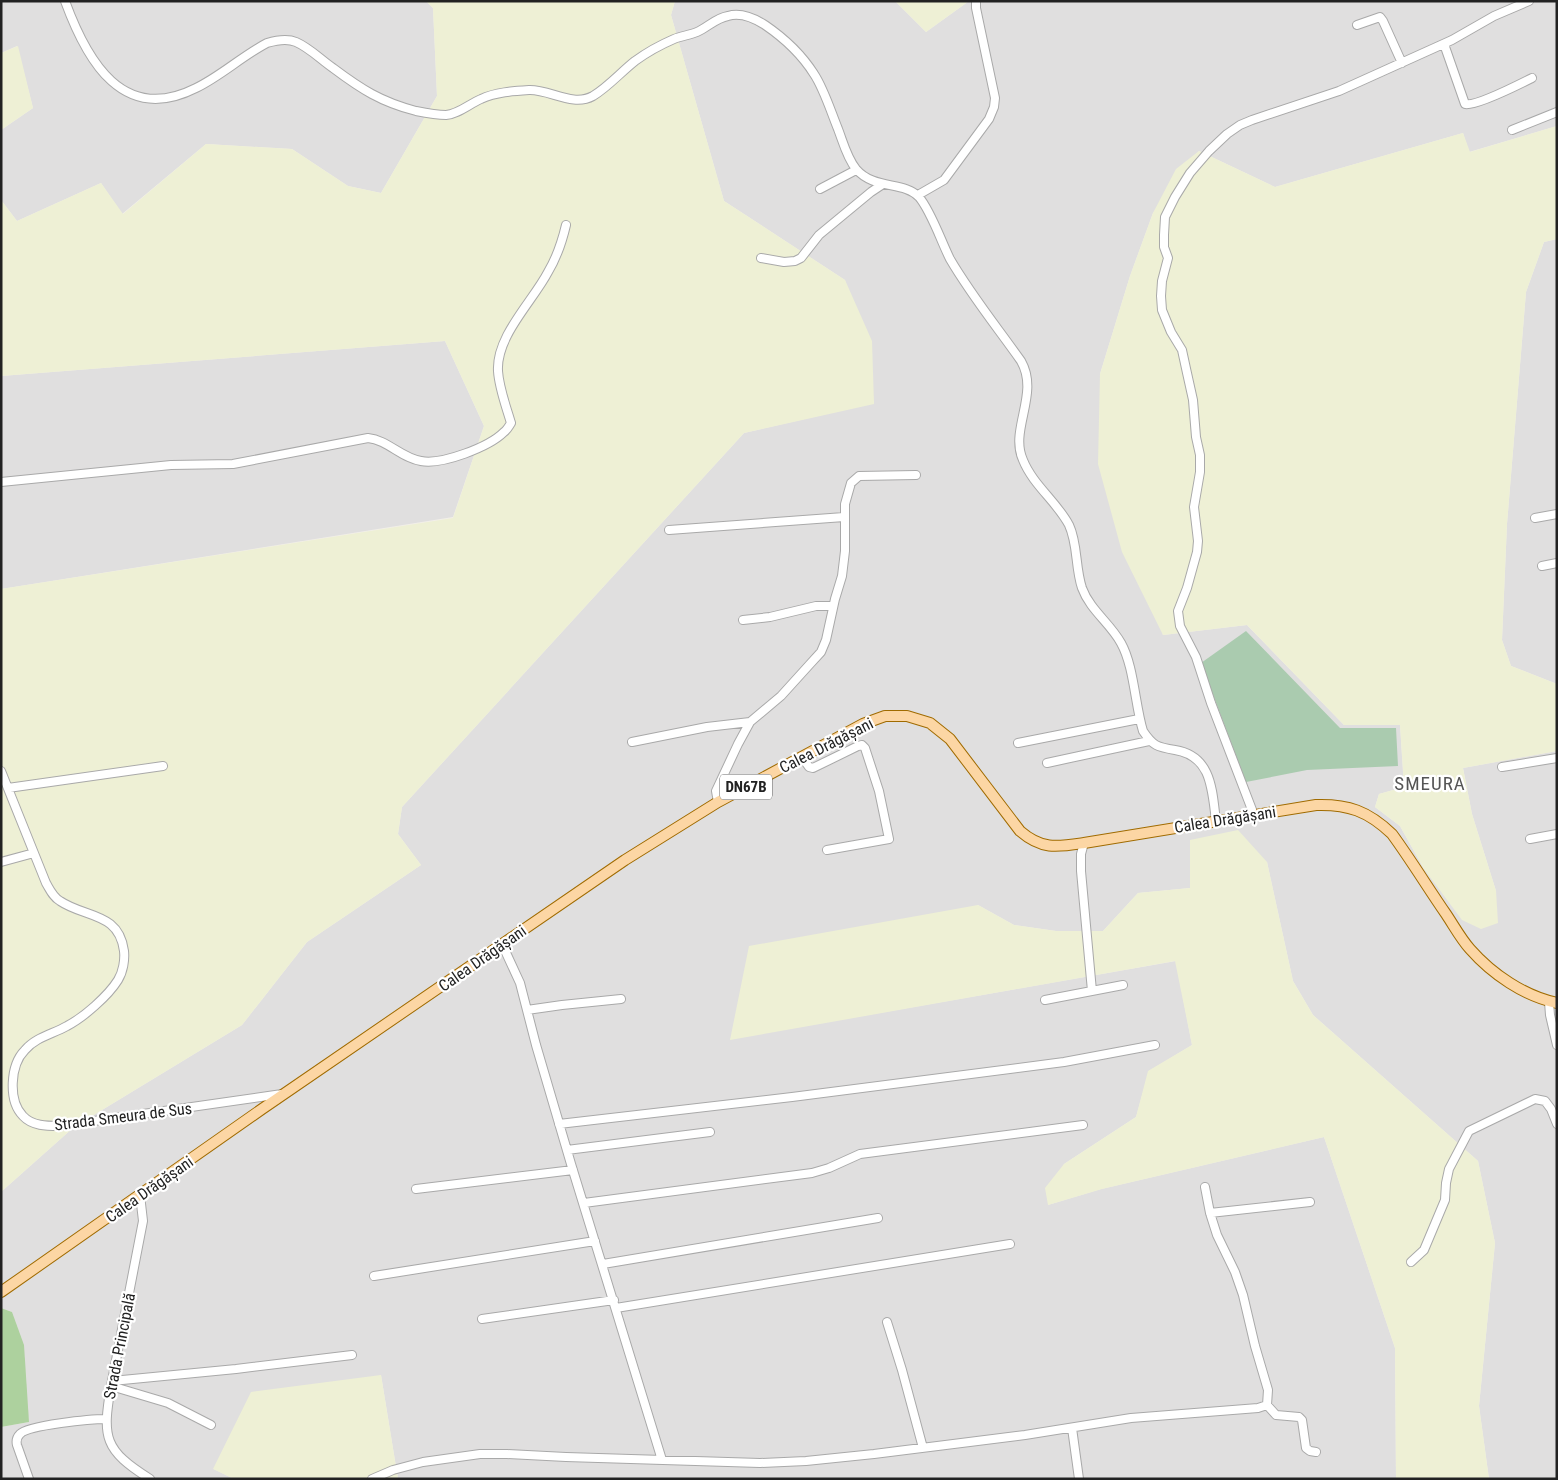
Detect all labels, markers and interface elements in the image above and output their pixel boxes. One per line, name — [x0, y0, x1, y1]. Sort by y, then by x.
street label: Calea Drăgășani — [776, 714, 877, 778]
district label: SMEURA — [1394, 772, 1466, 795]
road number: DN67B — [720, 774, 772, 800]
street label: Calea Drăgășani — [1173, 802, 1277, 838]
street label: Calea Drăgășani — [435, 921, 530, 996]
street label: Strada Smeura de Sus — [53, 1099, 193, 1134]
street label: Calea Drăgășani — [102, 1152, 197, 1227]
street label: Strada Principală — [100, 1291, 139, 1401]

